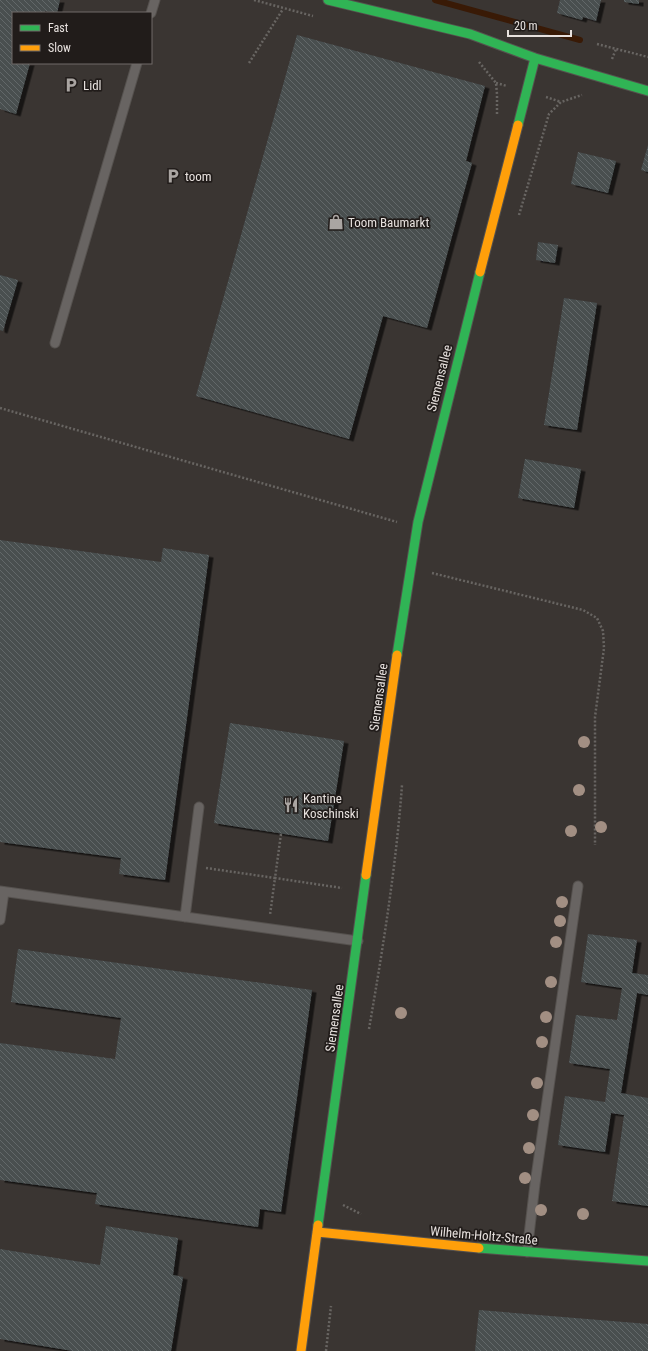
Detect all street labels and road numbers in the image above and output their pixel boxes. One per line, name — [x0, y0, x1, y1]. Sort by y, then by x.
street label: Siemensallee — [424, 343, 455, 413]
street label: Siemensallee — [366, 662, 391, 732]
street label: Siemensallee — [322, 983, 347, 1053]
street label: Wilhelm-Holtz-Straße — [430, 1223, 538, 1248]

